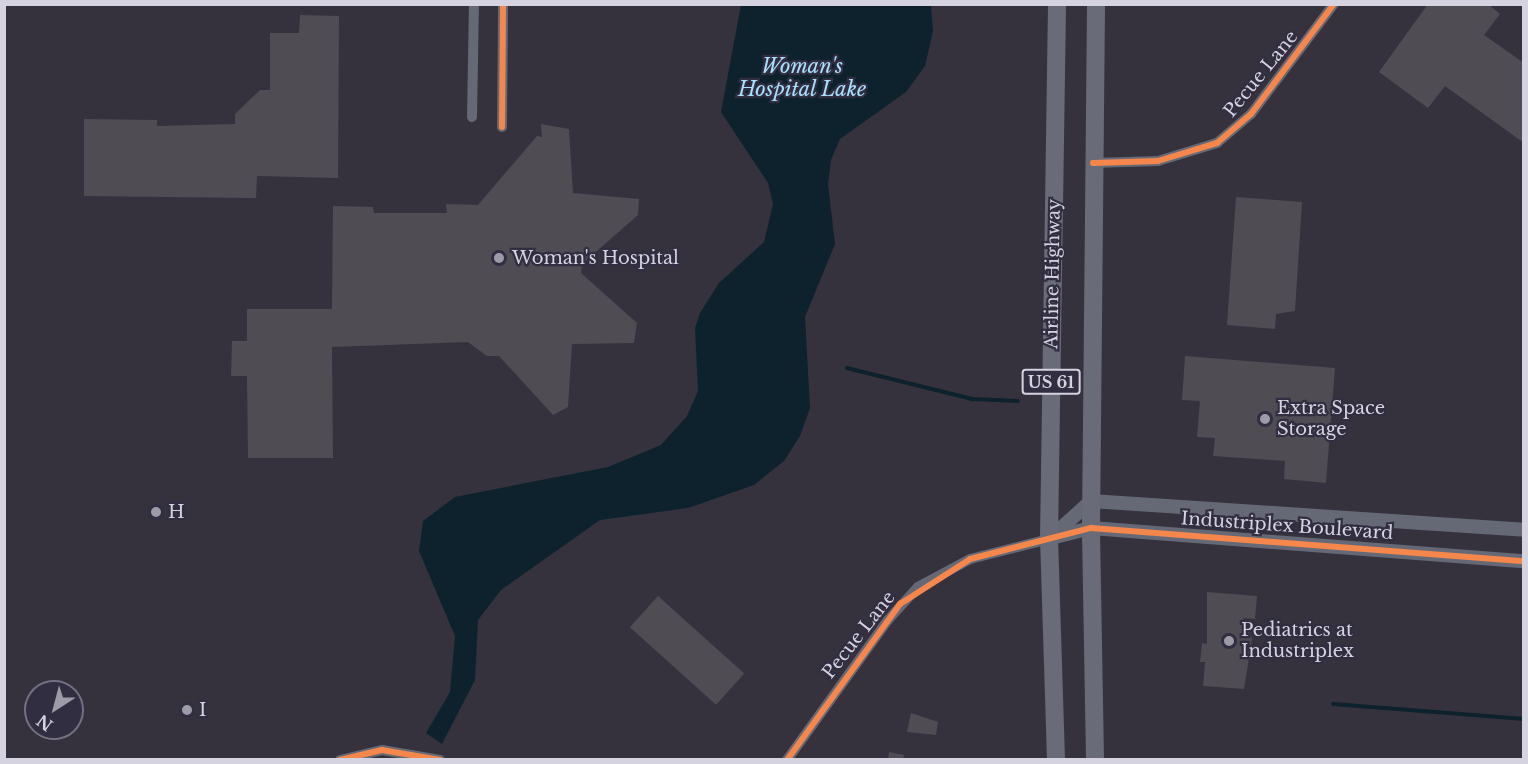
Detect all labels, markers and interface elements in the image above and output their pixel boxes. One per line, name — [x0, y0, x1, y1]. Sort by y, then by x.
street label: Pecue Lane — [1220, 26, 1302, 122]
water label: Woman's Hospital Lake — [738, 54, 866, 101]
street label: Airline Highway — [1041, 199, 1065, 349]
place label: Woman's Hospital — [512, 247, 679, 269]
marker: Woman's Hospital — [490, 249, 508, 267]
road number: US 61 — [1021, 369, 1081, 395]
place label: Extra Space Storage — [1277, 398, 1385, 440]
marker: Extra Space Storage — [1258, 412, 1272, 426]
place label: H — [168, 501, 185, 523]
marker: H — [149, 505, 163, 519]
street label: Industriplex Boulevard — [1180, 508, 1394, 544]
street label: Pecue Lane — [818, 587, 900, 683]
place label: Pediatrics at Industriplex — [1241, 620, 1354, 662]
marker: Pediatrics at Industriplex — [1222, 634, 1236, 648]
north arrow — [24, 680, 84, 740]
place label: I — [199, 699, 206, 721]
marker: I — [180, 703, 194, 717]
text: N — [33, 710, 57, 735]

